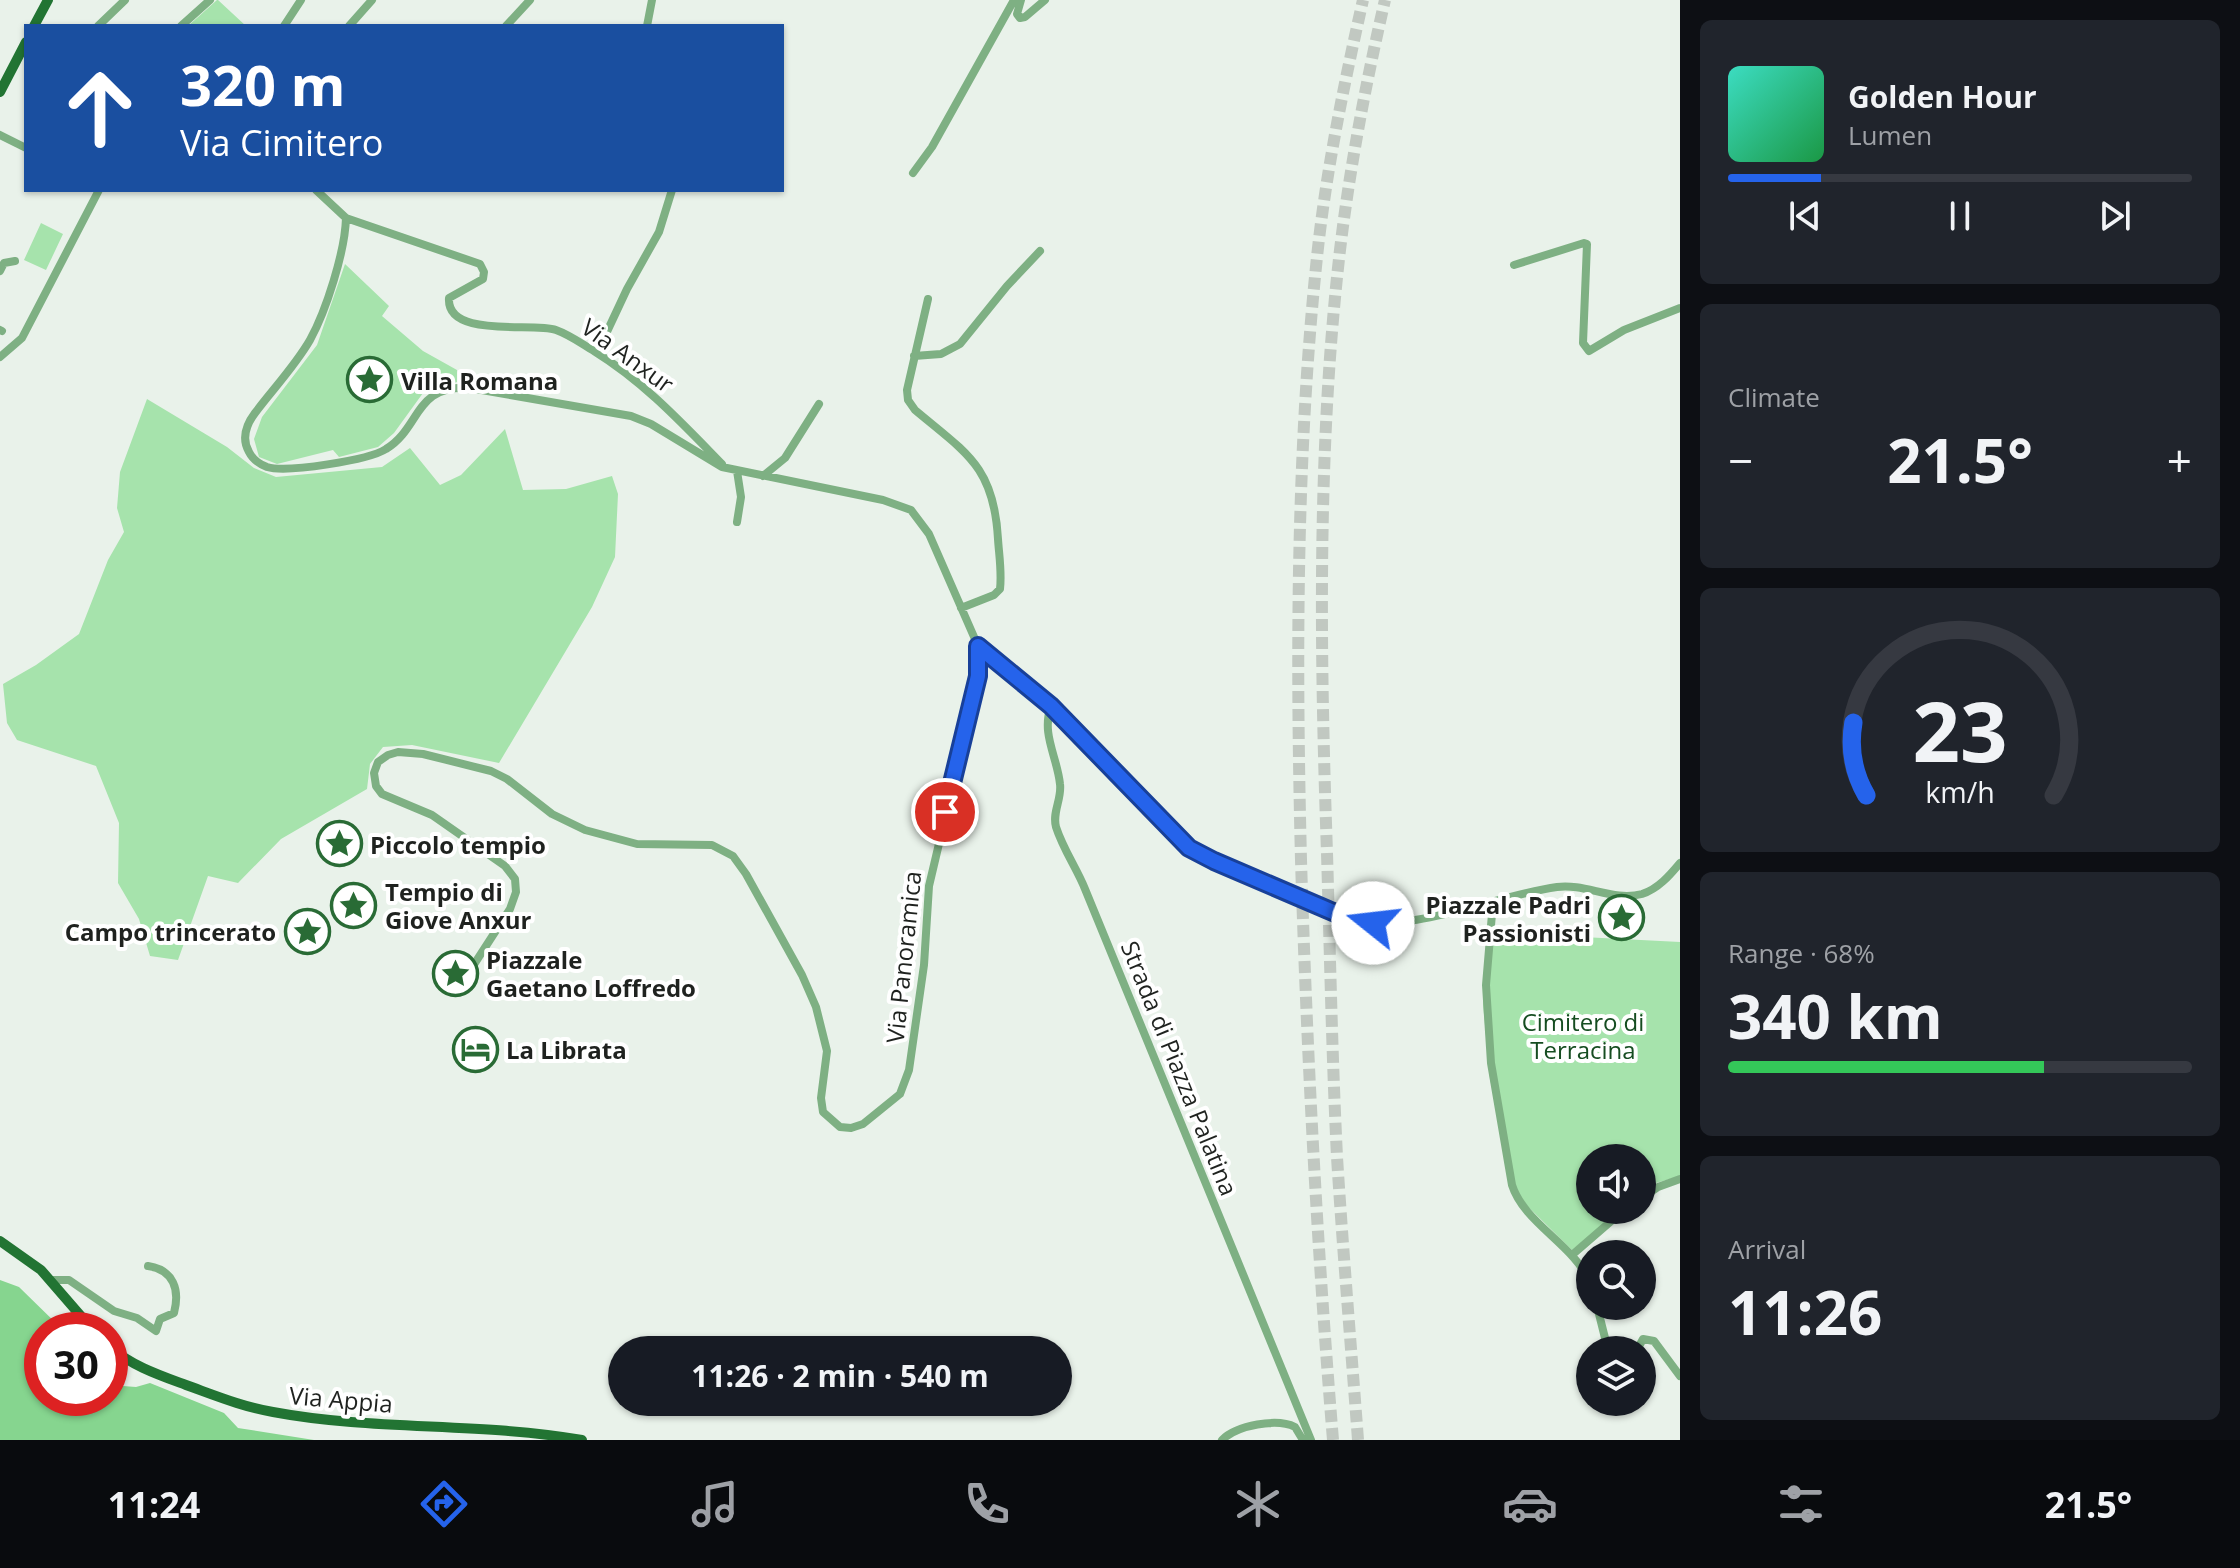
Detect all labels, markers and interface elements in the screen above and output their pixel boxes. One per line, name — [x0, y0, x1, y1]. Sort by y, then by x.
text: 320 m — [180, 46, 346, 122]
icon: ahead — [48, 56, 152, 160]
text: Golden Hour — [1848, 76, 2037, 117]
text: Lumen — [1848, 117, 1932, 153]
text: Via Cimitero — [180, 118, 384, 167]
icon: previous — [1783, 194, 1827, 238]
icon: pause — [1938, 194, 1982, 238]
icon: next — [2093, 194, 2137, 238]
street label: Via Anxur — [575, 310, 681, 400]
place icon: Villa Romana — [346, 356, 394, 404]
place label: Villa Romana — [401, 364, 558, 397]
text: Climate — [1728, 379, 1820, 415]
text: 21.5° — [1887, 419, 2033, 501]
text: − — [1728, 430, 1753, 490]
text: + — [2167, 430, 2192, 490]
text: 23 — [1912, 673, 2008, 786]
text: km/h — [1925, 772, 1995, 811]
pin — [911, 778, 979, 846]
icon: arrive — [923, 790, 967, 834]
place icon: Piccolo tempio — [315, 820, 363, 868]
place label: Piccolo tempio — [370, 828, 546, 861]
street label: Via Panoramica — [878, 869, 928, 1045]
place label: Tempio di Giove Anxur — [385, 875, 532, 936]
place icon: Tempio di Giove Anxur — [330, 881, 378, 929]
position arrow — [1331, 881, 1415, 965]
place label: Piazzale Padri Passionisti — [1425, 888, 1591, 949]
place icon: Piazzale Padri Passionisti — [1598, 894, 1646, 942]
place icon: Campo trincerato — [283, 907, 331, 955]
place label: Campo trincerato — [65, 915, 276, 948]
text: Range · 68% — [1728, 935, 1875, 971]
street label: Strada di Piazza Palatina — [1114, 936, 1246, 1200]
place label: Piazzale Gaetano Loffredo — [486, 943, 696, 1004]
place icon: Piazzale Gaetano Loffredo — [431, 949, 479, 997]
text: 340 km — [1728, 975, 1943, 1057]
park label: Cimitero di Terracina — [1522, 1005, 1644, 1066]
hotel icon: La Librata — [451, 1025, 499, 1073]
place label: La Librata — [506, 1033, 627, 1066]
map controls — [1576, 1144, 1656, 1416]
button: sound — [1576, 1144, 1656, 1224]
text: Arrival — [1728, 1231, 1806, 1267]
button: search — [1576, 1240, 1656, 1320]
text: 11:26 — [1728, 1271, 1882, 1353]
speed limit sign: 30 — [24, 1312, 128, 1416]
button: layers — [1576, 1336, 1656, 1416]
text: 11:26 · 2 min · 540 m — [691, 1355, 989, 1396]
street label: Via Appia — [288, 1378, 394, 1420]
icon: directions — [416, 1476, 472, 1532]
icon: music — [687, 1476, 743, 1532]
icon: phone — [959, 1476, 1015, 1532]
icon: climate — [1230, 1476, 1286, 1532]
icon: car — [1502, 1476, 1558, 1532]
icon: filters — [1773, 1476, 1829, 1532]
text: 11:24 — [108, 1480, 200, 1529]
text: 21.5° — [2045, 1480, 2132, 1529]

